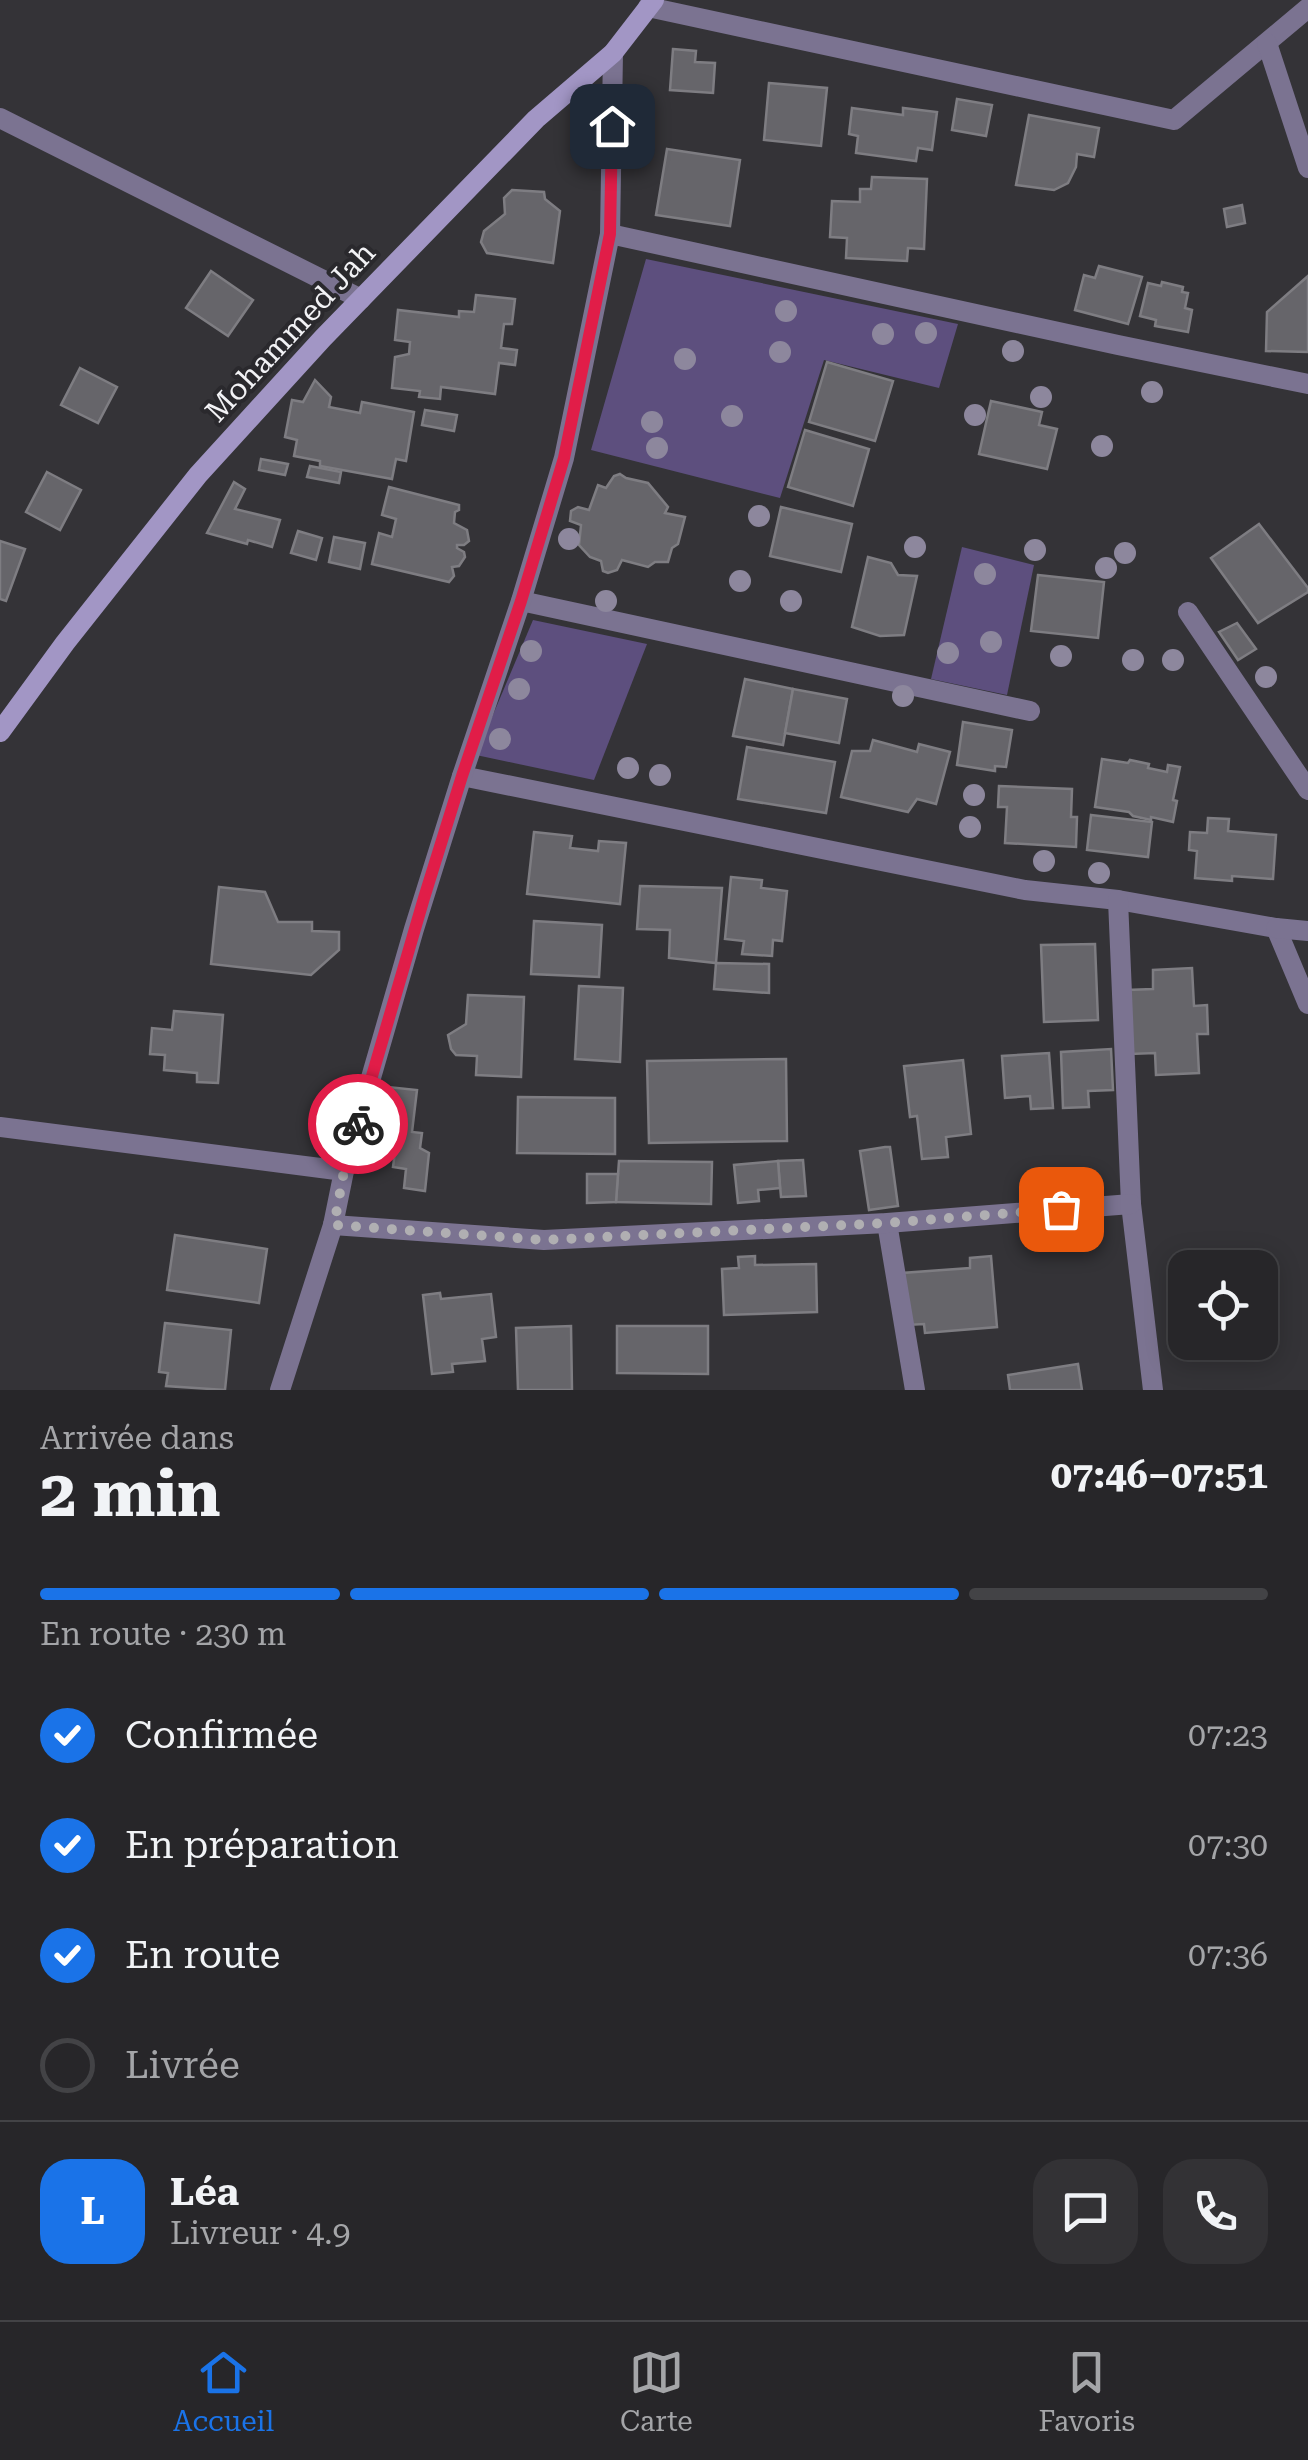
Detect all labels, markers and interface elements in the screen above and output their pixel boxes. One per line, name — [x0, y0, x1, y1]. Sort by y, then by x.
pin — [570, 84, 655, 169]
icon: home — [585, 99, 640, 154]
street label: Mohammed Jah — [198, 235, 382, 429]
courier — [308, 1074, 408, 1174]
icon: bike — [331, 1097, 386, 1152]
pin — [1019, 1167, 1104, 1252]
icon: bag — [1034, 1182, 1089, 1237]
map controls — [1168, 1250, 1278, 1360]
button: locate — [1168, 1250, 1278, 1360]
text: Arrivée dans — [40, 1419, 234, 1457]
text: 07:46–07:51 — [1051, 1453, 1268, 1497]
text: 2 min — [40, 1456, 221, 1532]
text: En route · 230 m — [40, 1615, 286, 1653]
icon: check — [40, 1708, 95, 1763]
text: Confirmée — [125, 1713, 318, 1757]
text: 07:23 — [1188, 1716, 1268, 1754]
icon: check — [40, 1818, 95, 1873]
text: En préparation — [125, 1823, 399, 1867]
text: 07:30 — [1188, 1826, 1268, 1864]
icon: check — [40, 1928, 95, 1983]
text: En route — [125, 1933, 280, 1977]
text: 07:36 — [1188, 1936, 1268, 1974]
text: Livrée — [125, 2043, 240, 2087]
button: chat — [1033, 2159, 1138, 2264]
button: phone — [1163, 2159, 1268, 2264]
text: Léa — [170, 2170, 239, 2214]
text: L — [80, 2189, 105, 2233]
text: Livreur · 4.9 — [170, 2214, 350, 2252]
tab: Accueil — [173, 2345, 274, 2438]
tab: Carte — [620, 2345, 693, 2438]
tab: Favoris — [1038, 2345, 1135, 2438]

